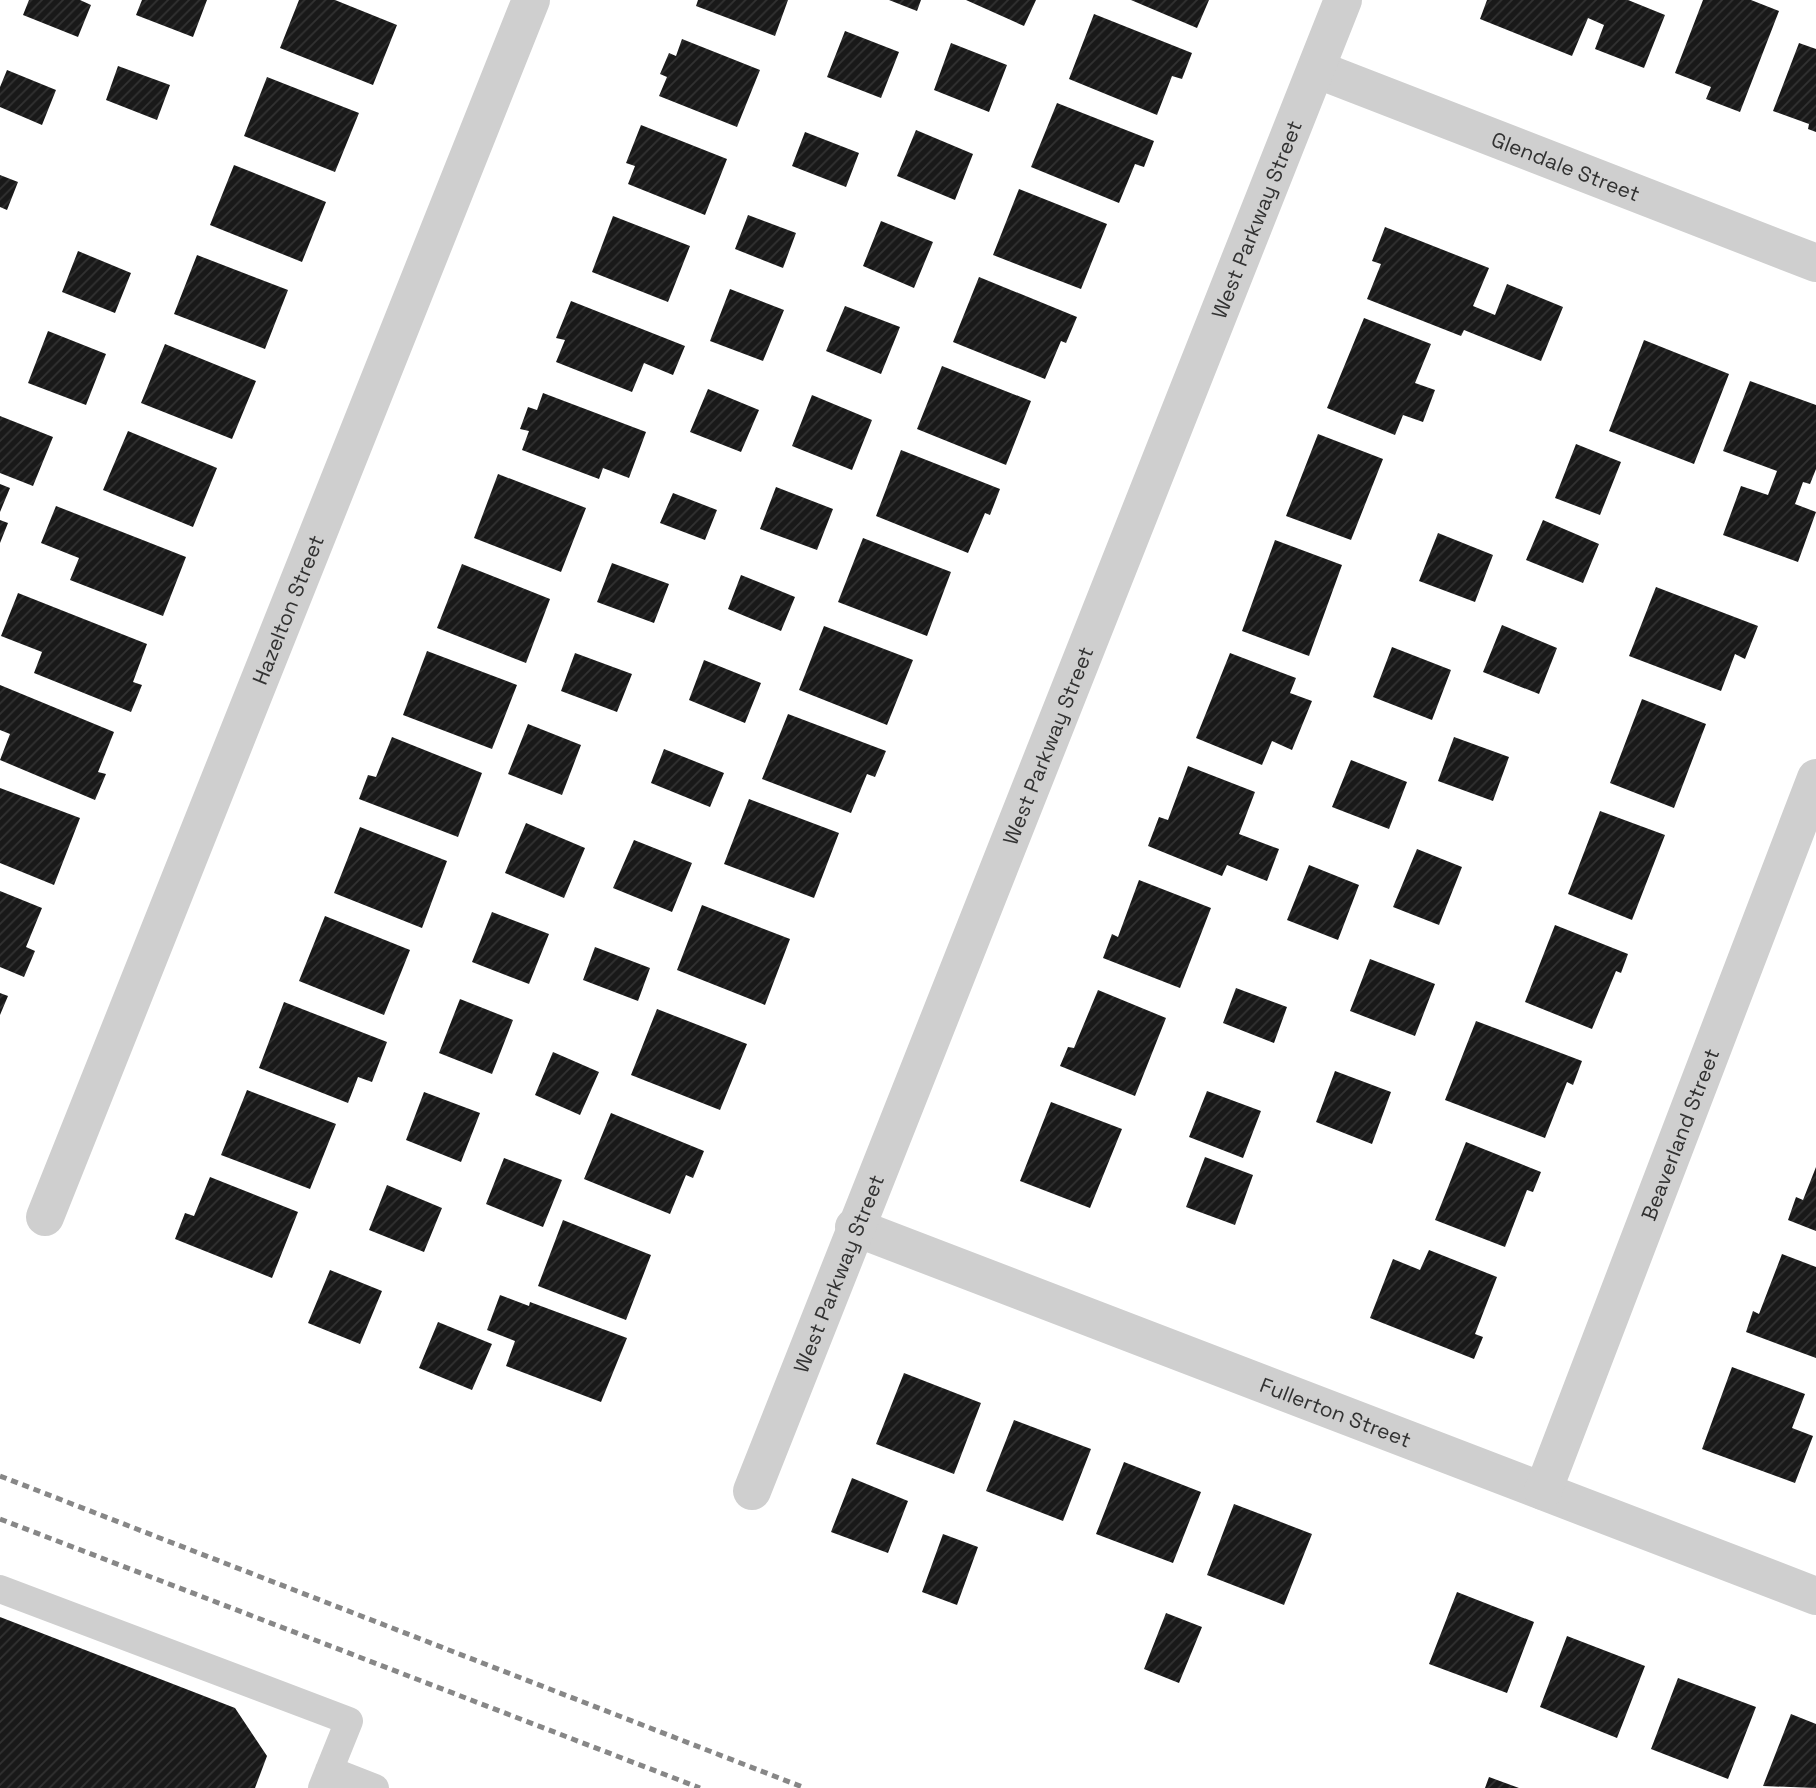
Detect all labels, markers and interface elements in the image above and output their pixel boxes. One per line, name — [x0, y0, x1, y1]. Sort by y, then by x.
street label: West Parkway Street — [1205, 116, 1308, 322]
street label: Glendale Street — [1488, 125, 1644, 207]
street label: Hazelton Street — [246, 531, 330, 688]
street label: West Parkway Street — [996, 642, 1099, 849]
street label: Beaverland Street — [1634, 1044, 1725, 1224]
street label: West Parkway Street — [787, 1170, 890, 1377]
street label: Fullerton Street — [1256, 1371, 1415, 1453]

